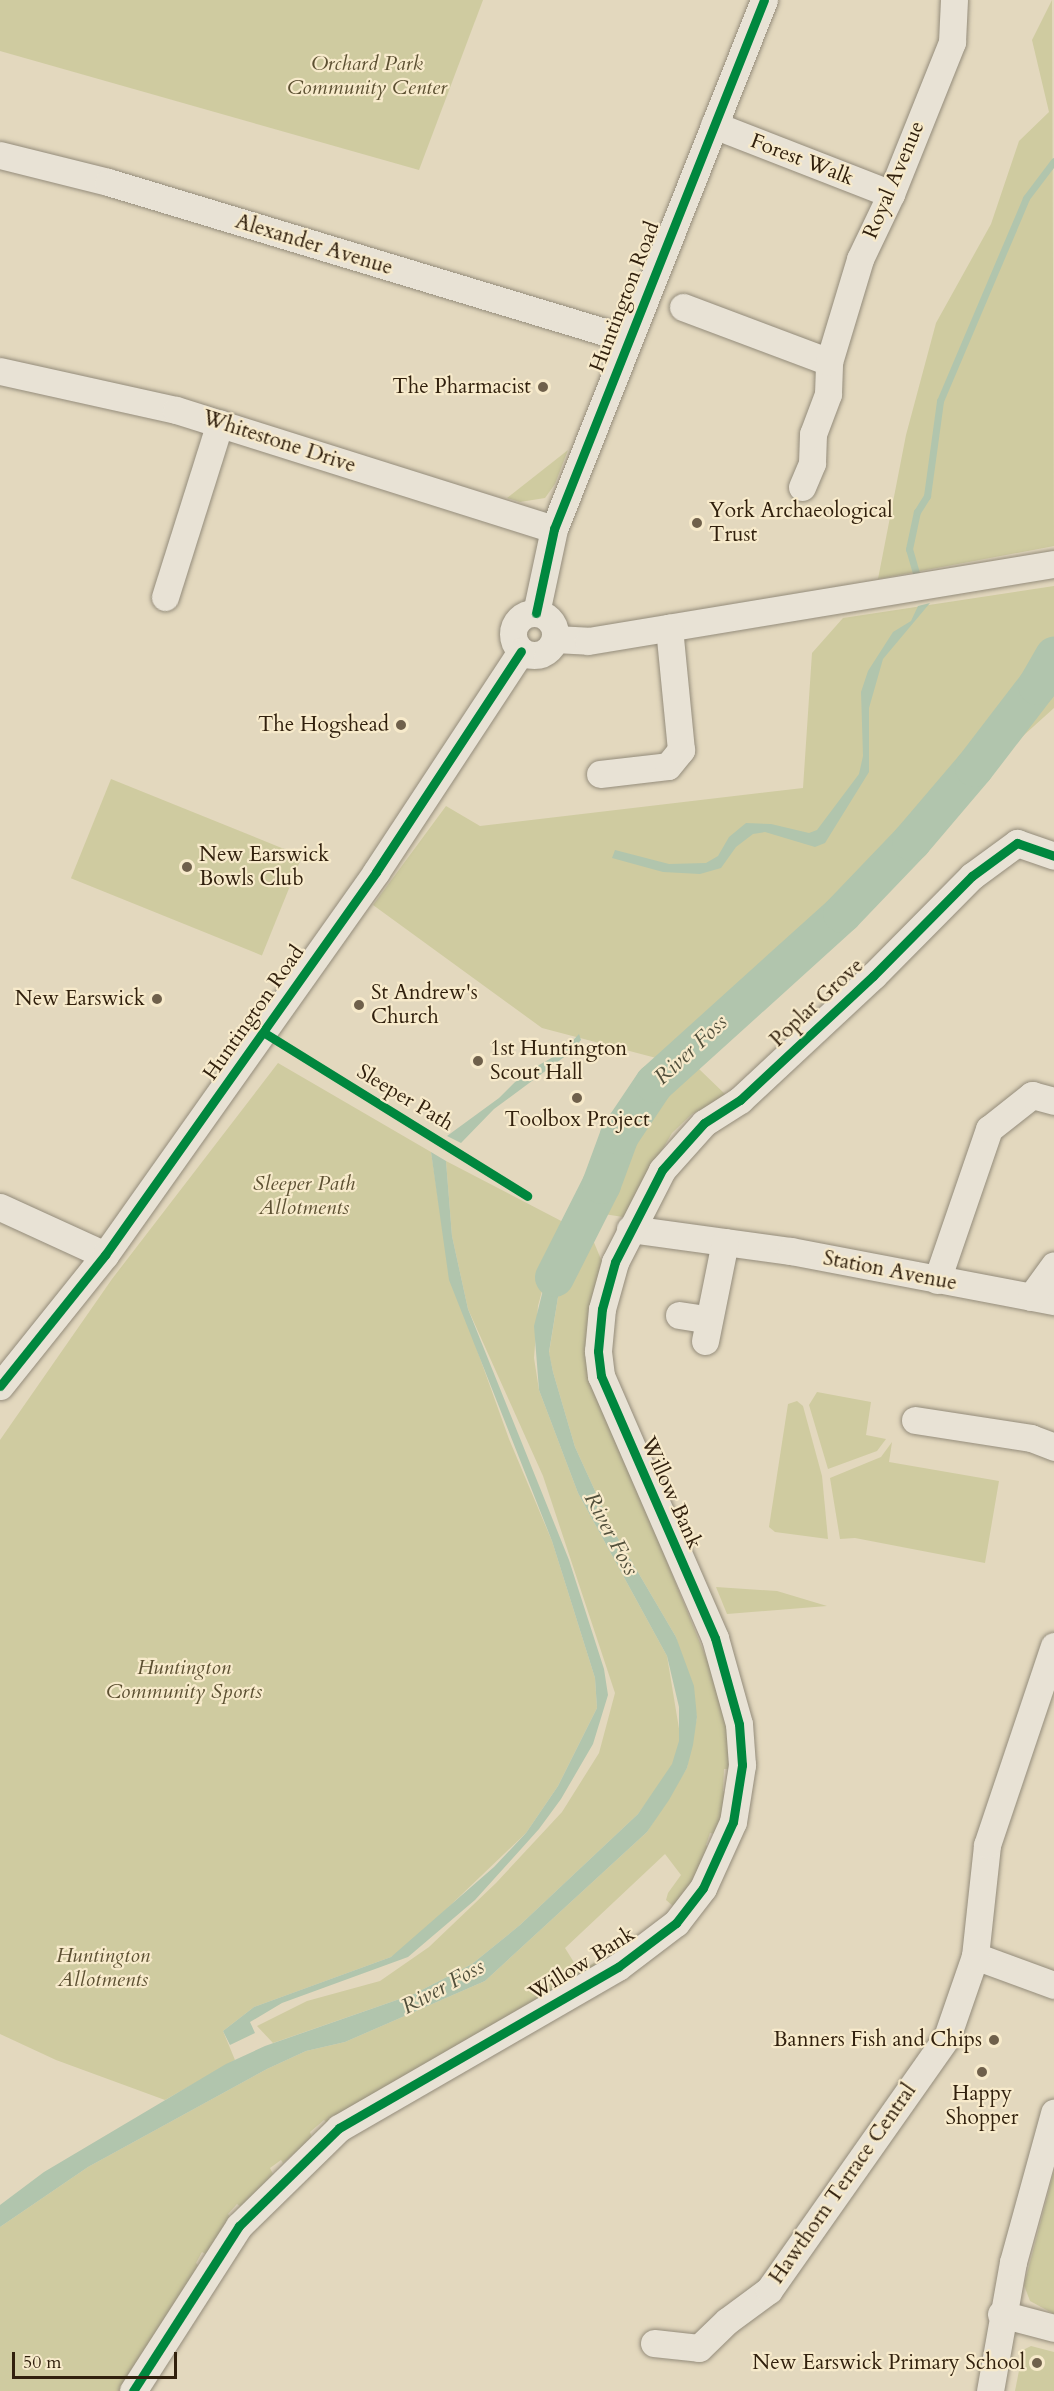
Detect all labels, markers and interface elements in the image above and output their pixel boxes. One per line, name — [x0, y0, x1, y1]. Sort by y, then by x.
park label: Orchard Park Community Center — [287, 51, 447, 101]
street label: Royal Avenue — [858, 117, 930, 243]
street label: Forest Walk — [747, 129, 857, 191]
street label: Alexander Avenue — [232, 209, 396, 281]
street label: Huntington Road — [585, 218, 665, 376]
place label: The Pharmacist — [392, 374, 531, 400]
marker: The Pharmacist — [536, 380, 550, 394]
street label: Whitestone Drive — [199, 405, 359, 479]
place label: York Archaeological Trust — [709, 498, 893, 548]
marker: York Archaeological Trust — [690, 516, 704, 530]
place label: The Hogshead — [258, 712, 389, 738]
marker: The Hogshead — [394, 718, 408, 732]
place label: New Earswick Bowls Club — [199, 842, 329, 892]
marker: New Earswick Bowls Club — [180, 860, 194, 874]
street label: Huntington Road — [198, 941, 310, 1085]
street label: Poplar Grove — [765, 953, 869, 1053]
place label: St Andrew's Church — [371, 980, 478, 1030]
place label: New Earswick — [15, 986, 145, 1012]
marker: New Earswick — [150, 992, 164, 1006]
marker: St Andrew's Church — [352, 998, 366, 1012]
water label: River Foss — [649, 1009, 733, 1091]
place label: 1st Huntington Scout Hall — [490, 1036, 627, 1086]
marker: 1st Huntington Scout Hall — [471, 1054, 485, 1068]
street label: Sleeper Path — [352, 1059, 458, 1137]
marker: Toolbox Project — [570, 1091, 584, 1105]
place label: Toolbox Project — [504, 1107, 650, 1133]
park label: Sleeper Path Allotments — [253, 1171, 355, 1221]
street label: Station Avenue — [821, 1246, 959, 1296]
street label: Willow Bank — [635, 1433, 707, 1553]
water label: River Foss — [578, 1488, 644, 1580]
park label: Huntington Community Sports — [106, 1655, 262, 1705]
street label: Willow Bank — [524, 1921, 640, 2007]
park label: Huntington Allotments — [56, 1943, 150, 1993]
water label: River Foss — [397, 1953, 489, 2021]
place label: Banners Fish and Chips — [773, 2027, 982, 2053]
marker: Banners Fish and Chips — [987, 2033, 1001, 2047]
marker: Happy Shopper — [975, 2065, 989, 2079]
street label: Hawthorn Terrace Central — [764, 2079, 922, 2289]
place label: Happy Shopper — [946, 2081, 1018, 2131]
scale bar — [15, 2340, 180, 2378]
text: 50 m — [23, 2350, 62, 2375]
place label: New Earswick Primary School — [752, 2350, 1025, 2376]
marker: New Earswick Primary School — [1030, 2356, 1044, 2370]

